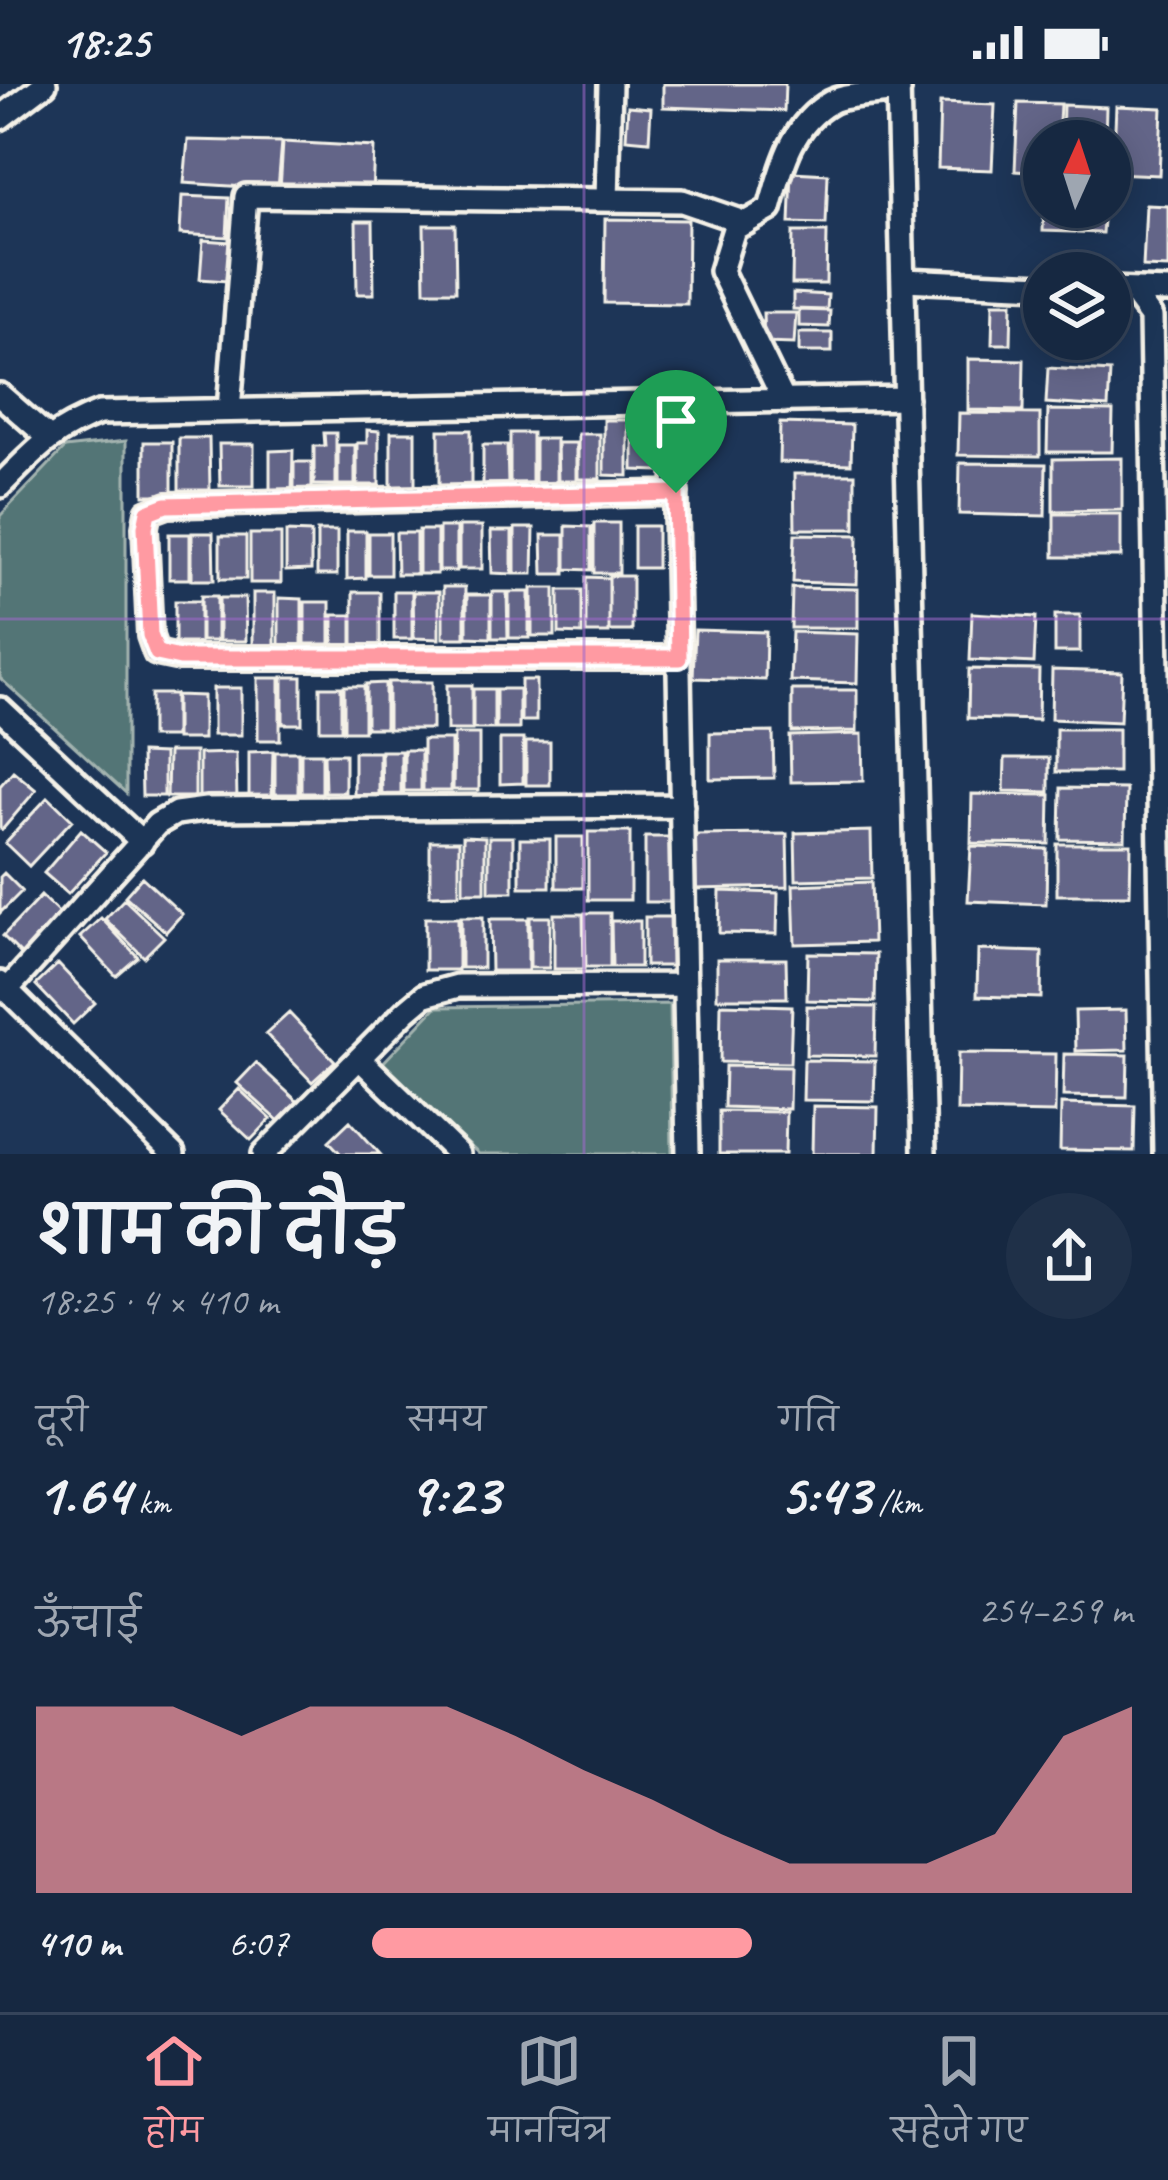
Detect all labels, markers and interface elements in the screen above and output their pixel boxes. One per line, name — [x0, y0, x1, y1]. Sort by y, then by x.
text: 18:25 — [60, 14, 149, 71]
north arrow — [1023, 120, 1131, 228]
map controls — [1023, 120, 1131, 360]
button: layers — [1023, 252, 1131, 360]
pin — [625, 370, 727, 493]
icon: arrive — [643, 388, 709, 454]
text: शाम की दौड़ — [36, 1190, 401, 1273]
button: share — [1006, 1193, 1132, 1319]
text: 18:25 · 4 × 410 m — [36, 1277, 278, 1326]
text: दूरी — [36, 1399, 88, 1441]
text: समय — [407, 1399, 486, 1441]
text: गति — [779, 1399, 839, 1441]
text: 1.64 — [36, 1456, 130, 1532]
text: 9:23 — [407, 1456, 500, 1532]
text: 5:43 — [779, 1456, 871, 1532]
text: km — [130, 1482, 170, 1524]
text: /km — [871, 1482, 922, 1524]
text: 254–259 m — [978, 1586, 1132, 1635]
text: ऊँचाई — [36, 1599, 141, 1648]
text: 410 m — [36, 1919, 120, 1968]
text: 6:07 — [228, 1919, 288, 1968]
tab: होम — [141, 2028, 207, 2167]
tab: मानचित्र — [488, 2028, 609, 2167]
tab: सहेजे गए — [891, 2028, 1027, 2167]

